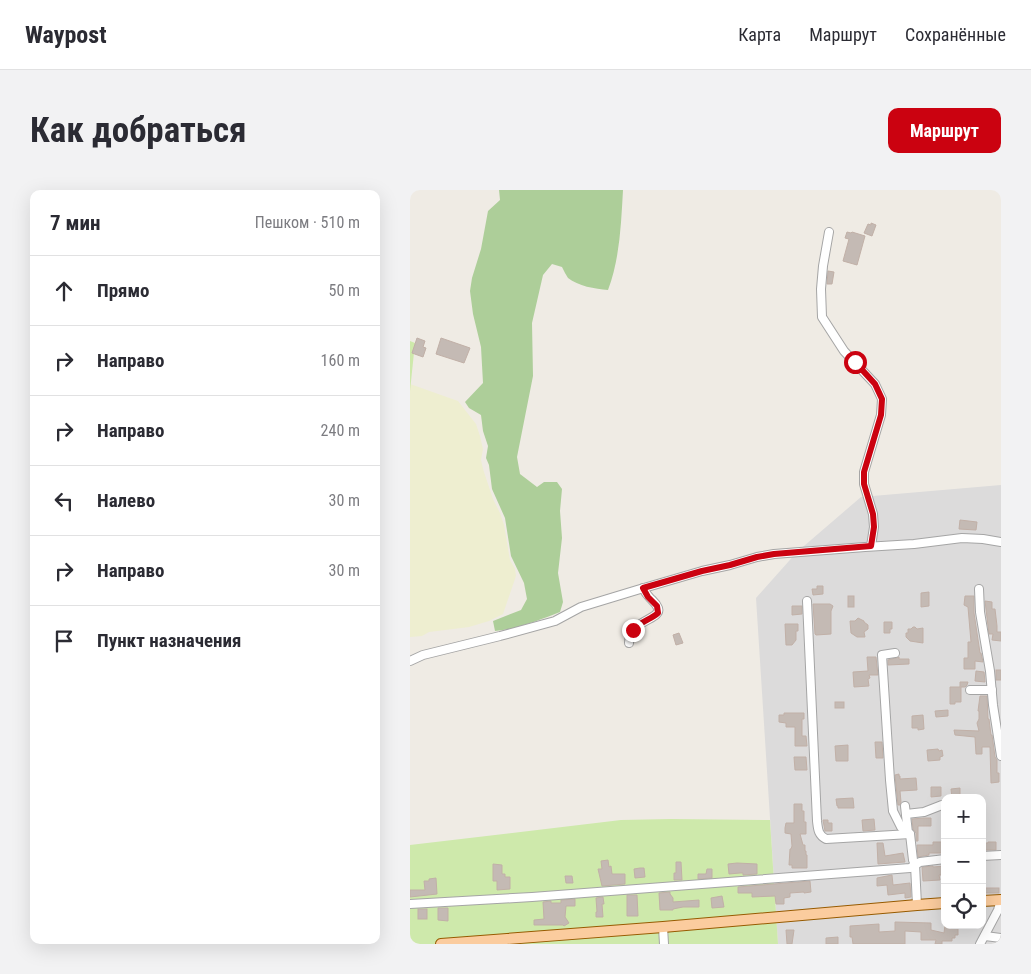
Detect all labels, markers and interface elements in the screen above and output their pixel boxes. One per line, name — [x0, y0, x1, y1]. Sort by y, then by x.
text: Waypost — [25, 21, 107, 49]
text: Карта — [738, 24, 781, 45]
text: Маршрут — [809, 24, 877, 45]
text: Сохранённые — [905, 24, 1006, 45]
button: Маршрут — [888, 108, 1001, 153]
text: Как добраться — [30, 110, 246, 151]
text: 7 мин — [50, 211, 100, 235]
text: Пешком · 510 m — [255, 213, 360, 232]
icon: ahead — [50, 277, 78, 305]
text: Прямо — [97, 279, 150, 302]
text: 50 m — [328, 281, 360, 300]
icon: right — [50, 347, 78, 375]
text: Направо — [97, 349, 164, 372]
text: 160 m — [321, 351, 360, 370]
route start — [844, 351, 867, 374]
icon: right — [50, 417, 78, 445]
text: Направо — [97, 419, 164, 442]
text: 240 m — [321, 421, 360, 440]
icon: left — [50, 487, 78, 515]
text: Налево — [97, 489, 155, 512]
text: 30 m — [328, 491, 360, 510]
icon: right — [50, 557, 78, 585]
text: Направо — [97, 559, 164, 582]
text: 30 m — [328, 561, 360, 580]
route end — [622, 619, 645, 642]
icon: arrive — [50, 627, 78, 655]
text: Пункт назначения — [97, 629, 241, 652]
map controls — [941, 794, 986, 929]
button: + — [941, 794, 986, 839]
button: − — [941, 839, 986, 884]
button: locate — [941, 884, 986, 929]

